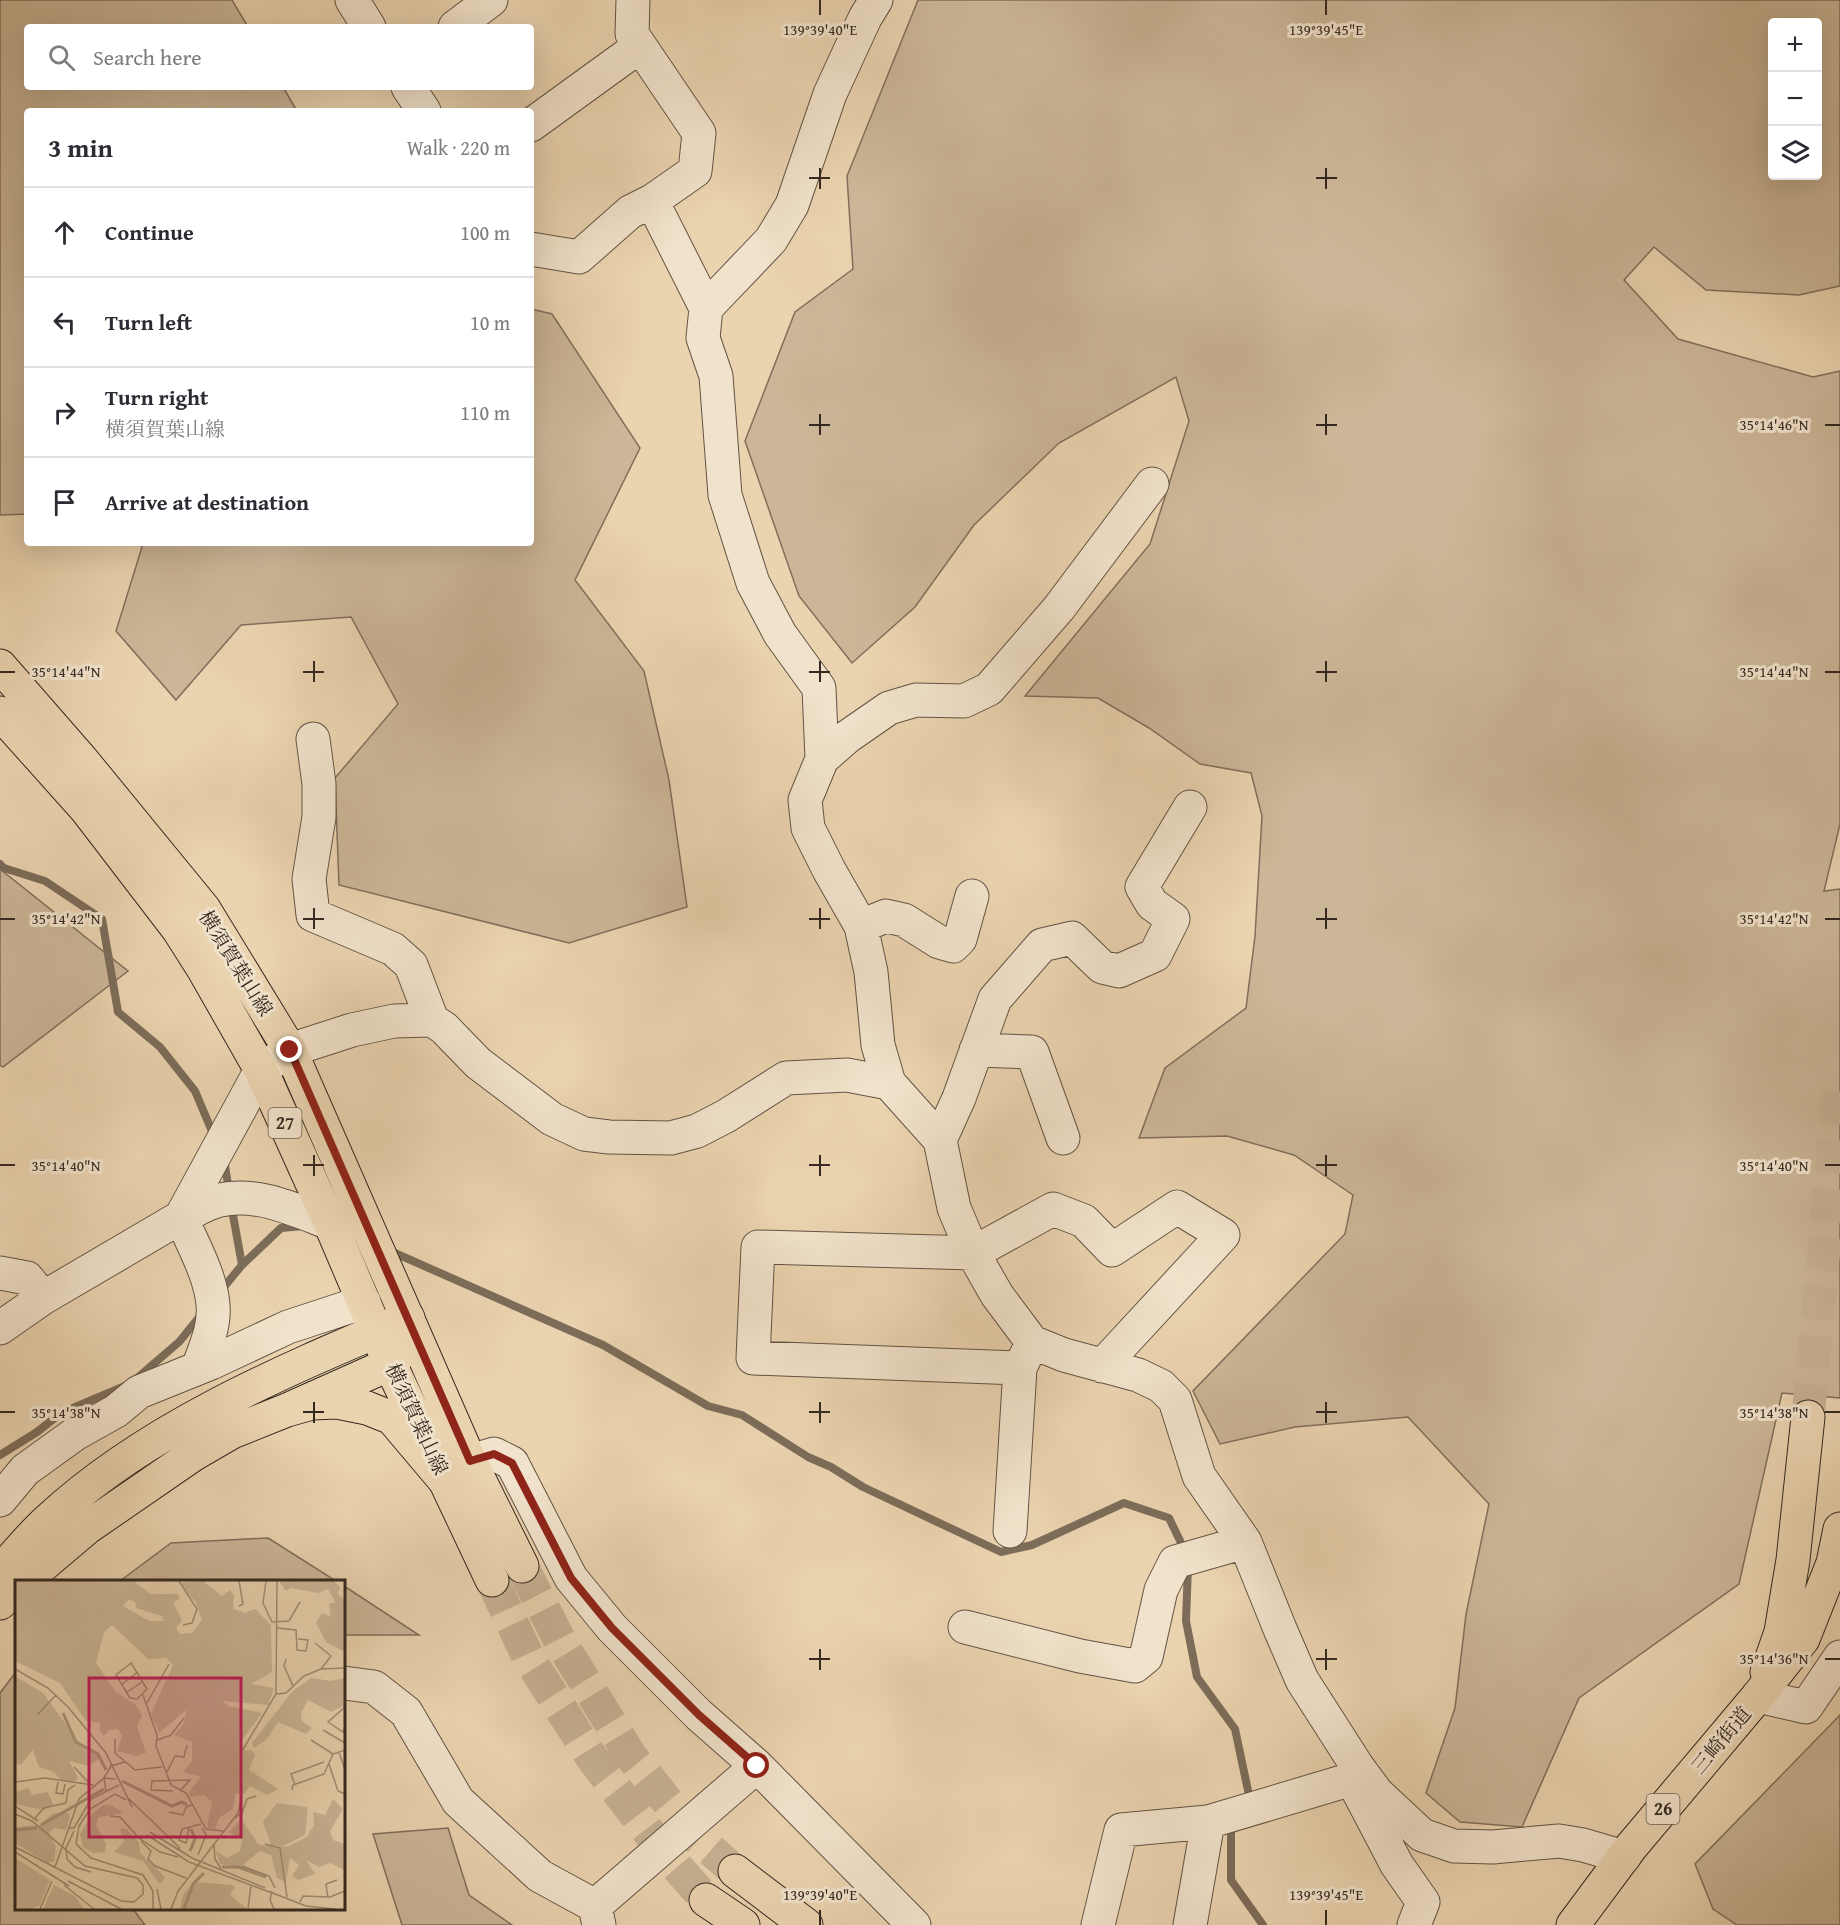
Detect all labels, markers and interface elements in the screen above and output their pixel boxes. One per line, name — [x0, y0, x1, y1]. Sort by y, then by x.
map controls — [1768, 18, 1822, 180]
button: + — [1768, 18, 1822, 72]
text: 139°39'40"E — [783, 19, 857, 40]
text: 139°39'45"E — [1289, 19, 1363, 40]
search box — [24, 24, 534, 90]
icon: search — [45, 41, 78, 74]
text: Search here — [93, 41, 202, 73]
button: − — [1768, 72, 1822, 126]
button: layers — [1768, 126, 1822, 180]
text: 3 min — [48, 128, 113, 167]
text: Walk · 220 m — [407, 133, 510, 162]
icon: ahead — [48, 216, 81, 249]
text: Continue — [105, 216, 194, 248]
text: 100 m — [460, 218, 510, 247]
icon: left — [48, 306, 81, 339]
text: Turn left — [105, 306, 192, 338]
text: 10 m — [470, 308, 510, 337]
text: Turn right — [105, 381, 208, 413]
icon: right — [48, 396, 81, 429]
text: 110 m — [460, 398, 510, 427]
text: 横須賀葉山線 — [105, 414, 225, 443]
text: 35°14'46"N — [1740, 414, 1809, 435]
icon: arrive — [48, 486, 81, 519]
text: Arrive at destination — [105, 486, 309, 518]
text: 35°14'44"N — [32, 661, 101, 682]
text: 35°14'44"N — [1740, 661, 1809, 682]
street label: 横須賀葉山線 — [192, 904, 281, 1021]
text: 35°14'42"N — [32, 908, 101, 929]
text: 35°14'42"N — [1740, 908, 1809, 929]
route end — [276, 1036, 302, 1062]
road number: 27 — [268, 1108, 302, 1138]
text: 35°14'40"N — [32, 1155, 101, 1176]
text: 35°14'40"N — [1740, 1155, 1809, 1176]
street label: 横須賀葉山線 — [379, 1358, 456, 1479]
text: 35°14'38"N — [32, 1402, 101, 1423]
text: 35°14'38"N — [1740, 1402, 1809, 1423]
inset map — [15, 1580, 345, 1910]
text: 35°14'36"N — [1740, 1648, 1809, 1669]
street label: 三崎街道 — [1684, 1700, 1757, 1780]
route start — [743, 1752, 769, 1778]
road number: 26 — [1646, 1794, 1680, 1824]
text: 139°39'40"E — [783, 1884, 857, 1905]
text: 139°39'45"E — [1289, 1884, 1363, 1905]

